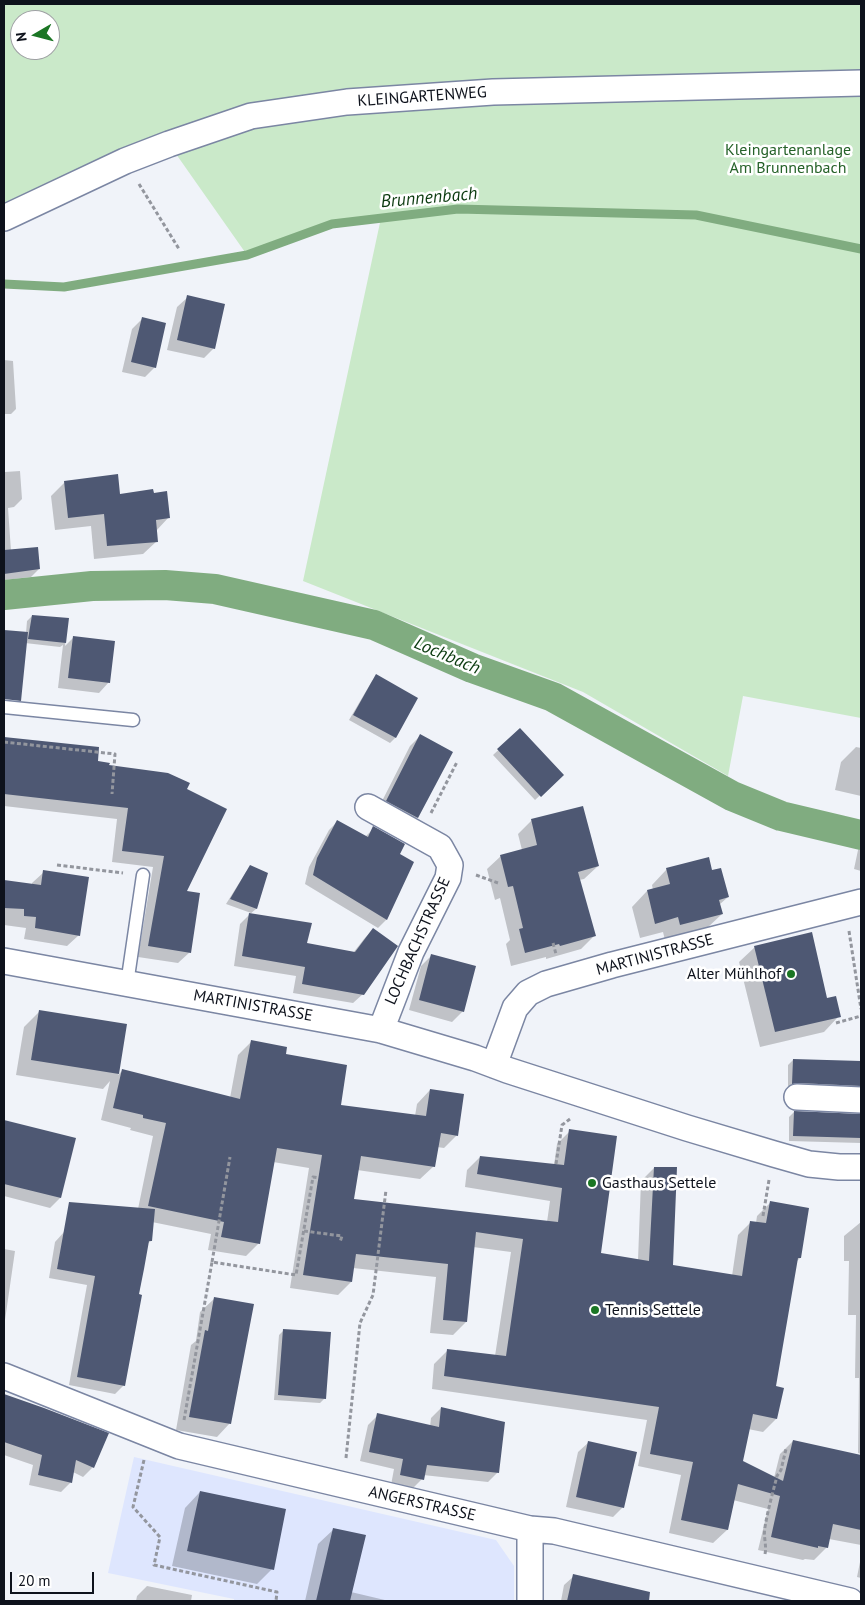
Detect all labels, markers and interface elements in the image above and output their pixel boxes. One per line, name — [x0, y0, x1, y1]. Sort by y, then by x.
north arrow — [10, 10, 60, 60]
text: N — [12, 31, 31, 43]
street label: KLEINGARTENWEG — [357, 83, 487, 111]
park label: Kleingartenanlage Am Brunnenbach — [725, 140, 851, 178]
water label: Brunnenbach — [380, 183, 478, 213]
water label: Lochbach — [411, 632, 483, 680]
street label: LOCHBACHSTRASSE — [381, 874, 455, 1008]
street label: MARTINISTRASSE — [594, 930, 716, 980]
place label: Alter Mühlhof — [687, 964, 781, 984]
marker: Alter Mühlhof — [785, 968, 797, 980]
street label: MARTINISTRASSE — [192, 986, 314, 1026]
place label: Gasthaus Settele — [602, 1173, 716, 1193]
marker: Gasthaus Settele — [586, 1177, 598, 1189]
place label: Tennis Settele — [605, 1300, 701, 1320]
marker: Tennis Settele — [589, 1304, 601, 1316]
street label: ANGERSTRASSE — [367, 1482, 477, 1526]
scale bar — [12, 1562, 96, 1594]
text: 20 m — [18, 1571, 51, 1590]

